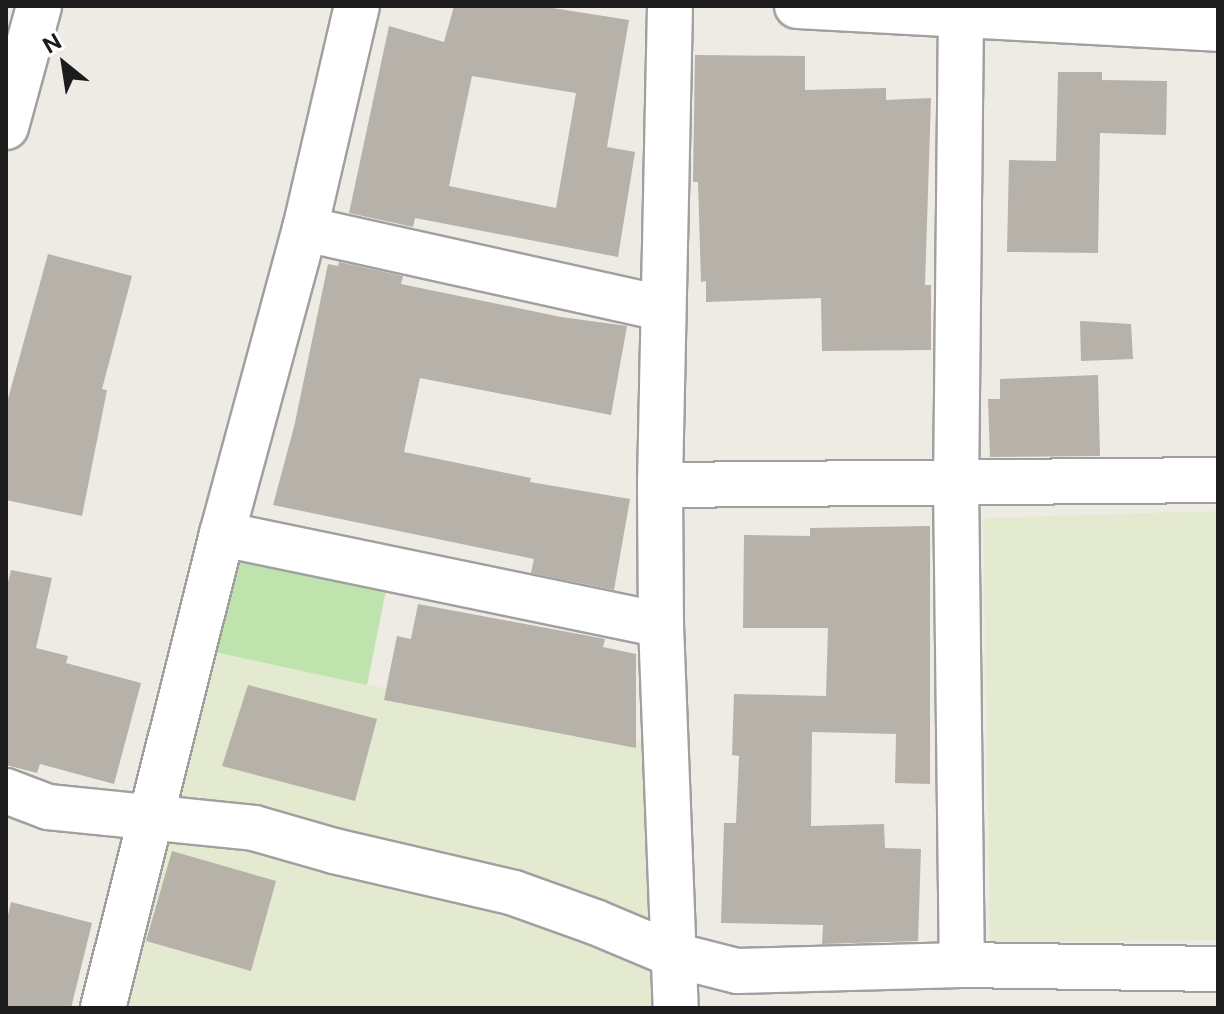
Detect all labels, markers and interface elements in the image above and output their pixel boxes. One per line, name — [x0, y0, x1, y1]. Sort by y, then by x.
north arrow — [24, 24, 104, 104]
text: N — [38, 28, 66, 59]

